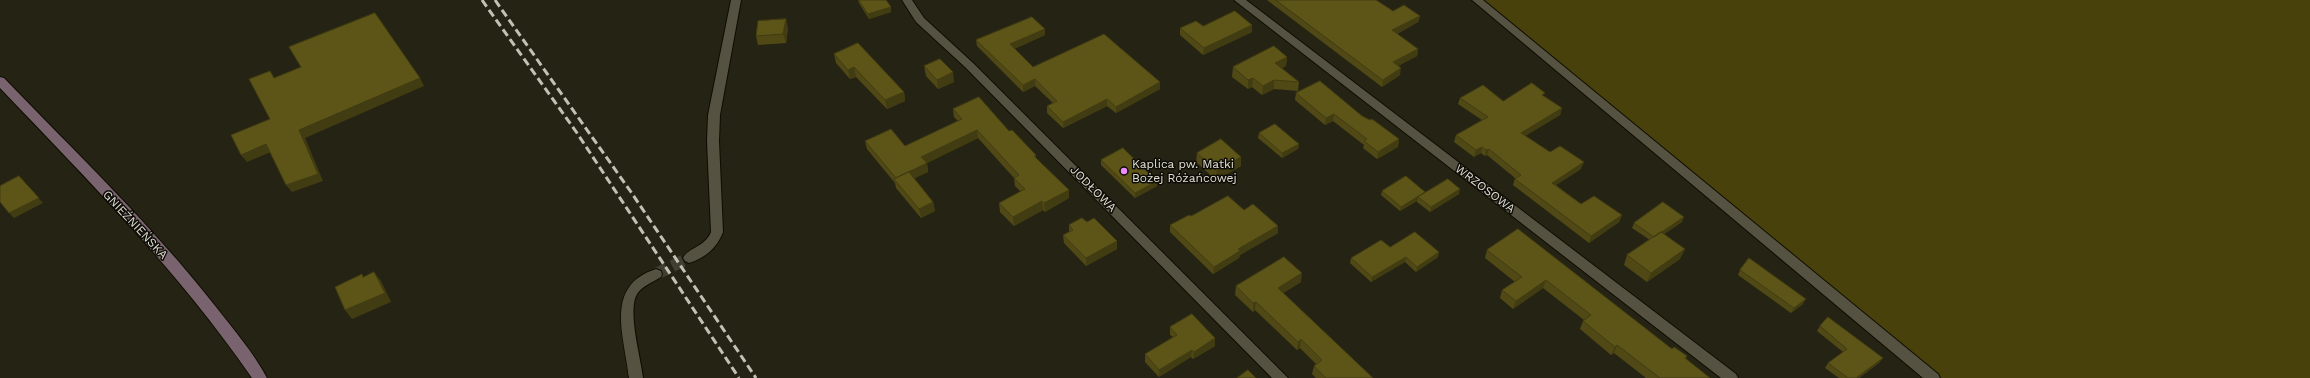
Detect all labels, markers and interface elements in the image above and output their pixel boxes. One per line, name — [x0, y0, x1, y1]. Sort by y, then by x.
place label: Kaplica pw. Matki Bożej Różańcowej — [1132, 157, 1237, 185]
street label: WRZOSOWA — [1452, 162, 1518, 216]
street label: JODŁOWA — [1067, 163, 1119, 215]
marker: Kaplica pw. Matki Bożej Różańcowej — [1119, 166, 1129, 176]
street label: GNIEŹNIEŃSKA — [100, 188, 170, 262]

